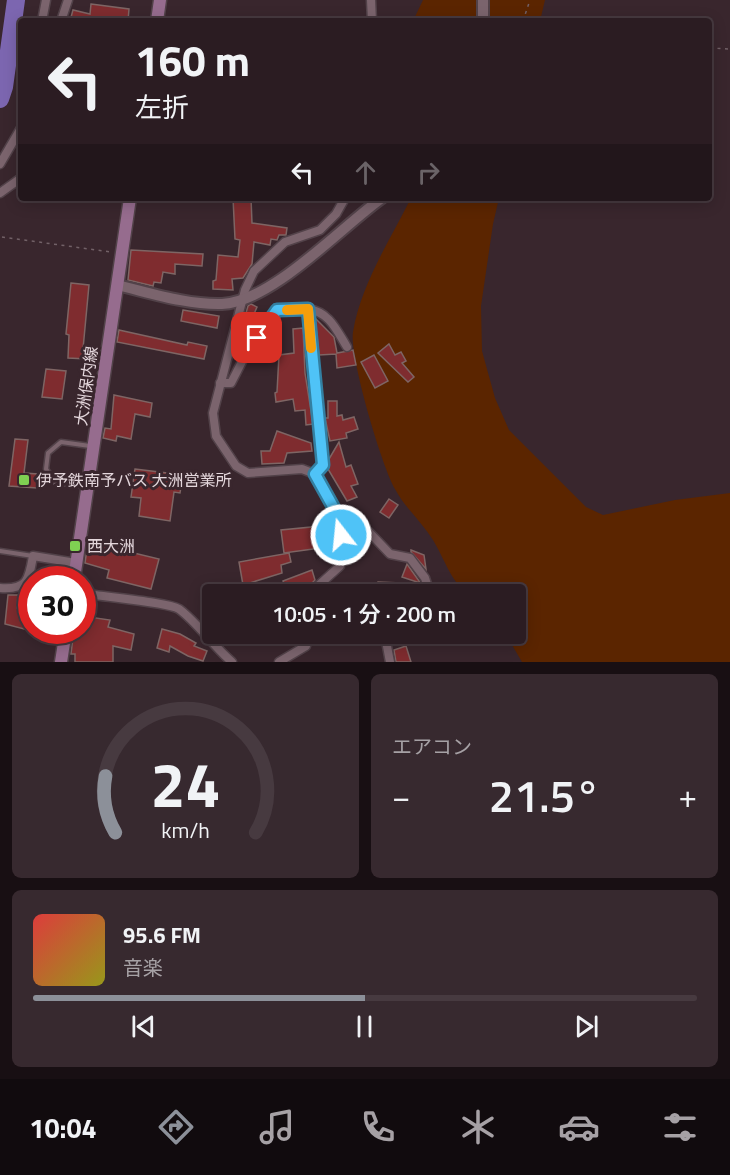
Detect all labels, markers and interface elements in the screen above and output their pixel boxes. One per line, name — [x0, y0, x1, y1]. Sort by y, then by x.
text: 160 m — [135, 28, 250, 92]
icon: left — [36, 42, 114, 120]
text: 左折 — [135, 86, 189, 127]
icon: left — [286, 156, 319, 189]
icon: ahead — [349, 156, 382, 189]
icon: right — [412, 156, 445, 189]
pin — [231, 312, 282, 363]
icon: arrive — [240, 321, 273, 354]
street label: 大洲保内線 — [69, 345, 103, 427]
place label: 伊予鉄南予バス 大洲営業所 — [36, 468, 232, 492]
marker: 伊予鉄南予バス 大洲営業所 — [17, 473, 31, 487]
position arrow — [309, 503, 373, 567]
place label: 西大洲 — [87, 534, 135, 558]
marker: 西大洲 — [68, 539, 82, 553]
speed limit sign: 30 — [18, 566, 96, 644]
text: 10:05 · 1 分 · 200 m — [272, 597, 456, 631]
text: エアコン — [392, 731, 472, 762]
text: 24 — [151, 736, 220, 831]
text: 21.5° — [489, 761, 600, 829]
text: − — [392, 771, 410, 821]
text: + — [679, 771, 697, 821]
text: km/h — [161, 814, 210, 846]
text: 95.6 FM — [123, 918, 201, 952]
text: 音楽 — [123, 952, 163, 983]
icon: previous — [127, 1010, 160, 1043]
icon: pause — [348, 1010, 381, 1043]
icon: next — [570, 1010, 603, 1043]
icon: directions — [155, 1106, 197, 1148]
icon: music — [256, 1106, 298, 1148]
icon: phone — [357, 1106, 399, 1148]
icon: climate — [457, 1106, 499, 1148]
icon: car — [558, 1106, 600, 1148]
icon: filters — [659, 1106, 701, 1148]
text: 10:04 — [29, 1107, 97, 1148]

